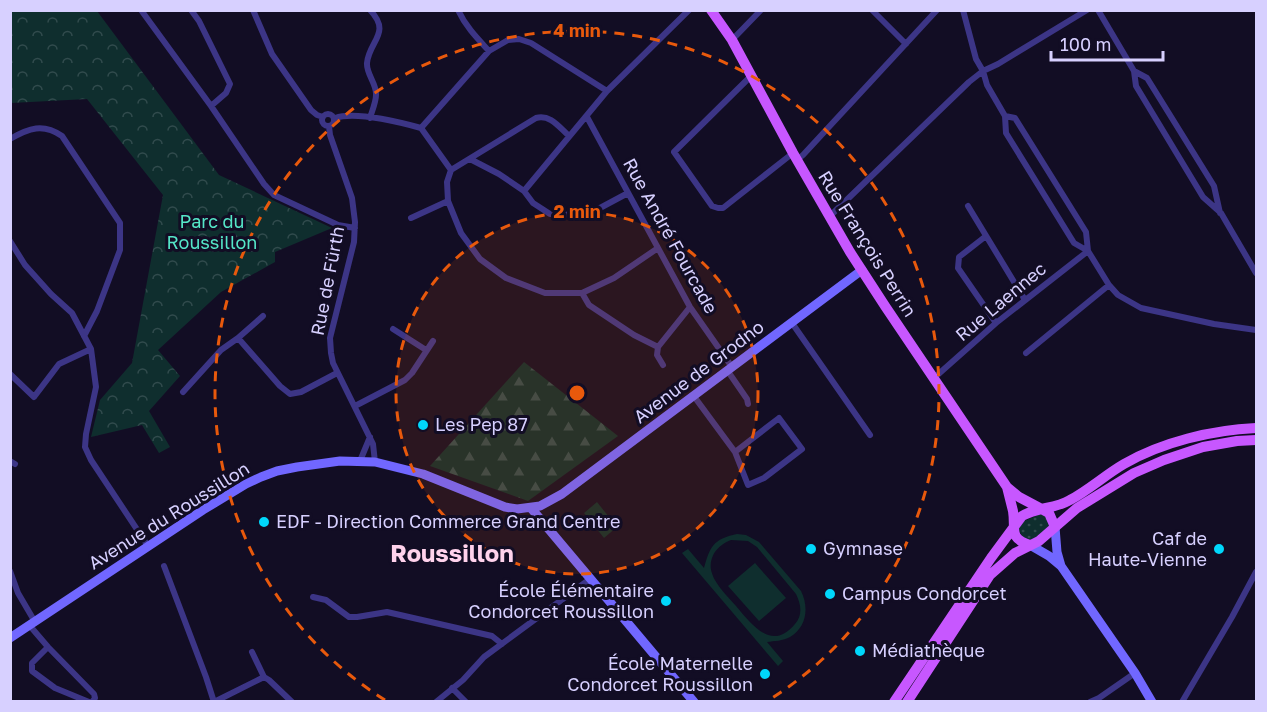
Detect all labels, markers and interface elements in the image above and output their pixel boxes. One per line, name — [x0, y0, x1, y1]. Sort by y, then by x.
text: 4 min — [553, 19, 601, 41]
scale bar — [1051, 24, 1164, 62]
text: 100 m — [1060, 33, 1111, 55]
street label: Rue André Fourcade — [619, 154, 723, 317]
street label: Rue François Perrin — [814, 166, 922, 321]
text: 2 min — [553, 200, 601, 222]
park label: Parc du Roussillon — [167, 210, 257, 253]
street label: Rue de Fürth — [306, 224, 348, 337]
street label: Rue Laennec — [951, 257, 1050, 345]
street label: Avenue de Grodno — [629, 315, 768, 427]
centre of rings — [567, 383, 587, 403]
place label: Les Pep 87 — [435, 413, 528, 435]
marker: Les Pep 87 — [416, 418, 430, 432]
street label: Avenue du Roussillon — [84, 457, 253, 574]
place label: EDF - Direction Commerce Grand Centre — [276, 510, 620, 532]
marker: EDF - Direction Commerce Grand Centre — [257, 515, 271, 529]
place label: Caf de Haute-Vienne — [1088, 527, 1207, 570]
place label: Gymnase — [823, 537, 903, 559]
district label: Roussillon — [390, 538, 514, 567]
marker: Gymnase — [804, 542, 818, 556]
marker: Caf de Haute-Vienne — [1212, 542, 1226, 556]
place label: École Élémentaire Condorcet Roussillon — [468, 579, 654, 622]
place label: Campus Condorcet — [842, 582, 1007, 604]
marker: Campus Condorcet — [823, 587, 837, 601]
marker: École Élémentaire Condorcet Roussillon — [659, 594, 673, 608]
place label: Médiathèque — [872, 639, 985, 661]
marker: Médiathèque — [853, 644, 867, 658]
place label: École Maternelle Condorcet Roussillon — [567, 652, 753, 695]
marker: École Maternelle Condorcet Roussillon — [758, 667, 772, 681]

